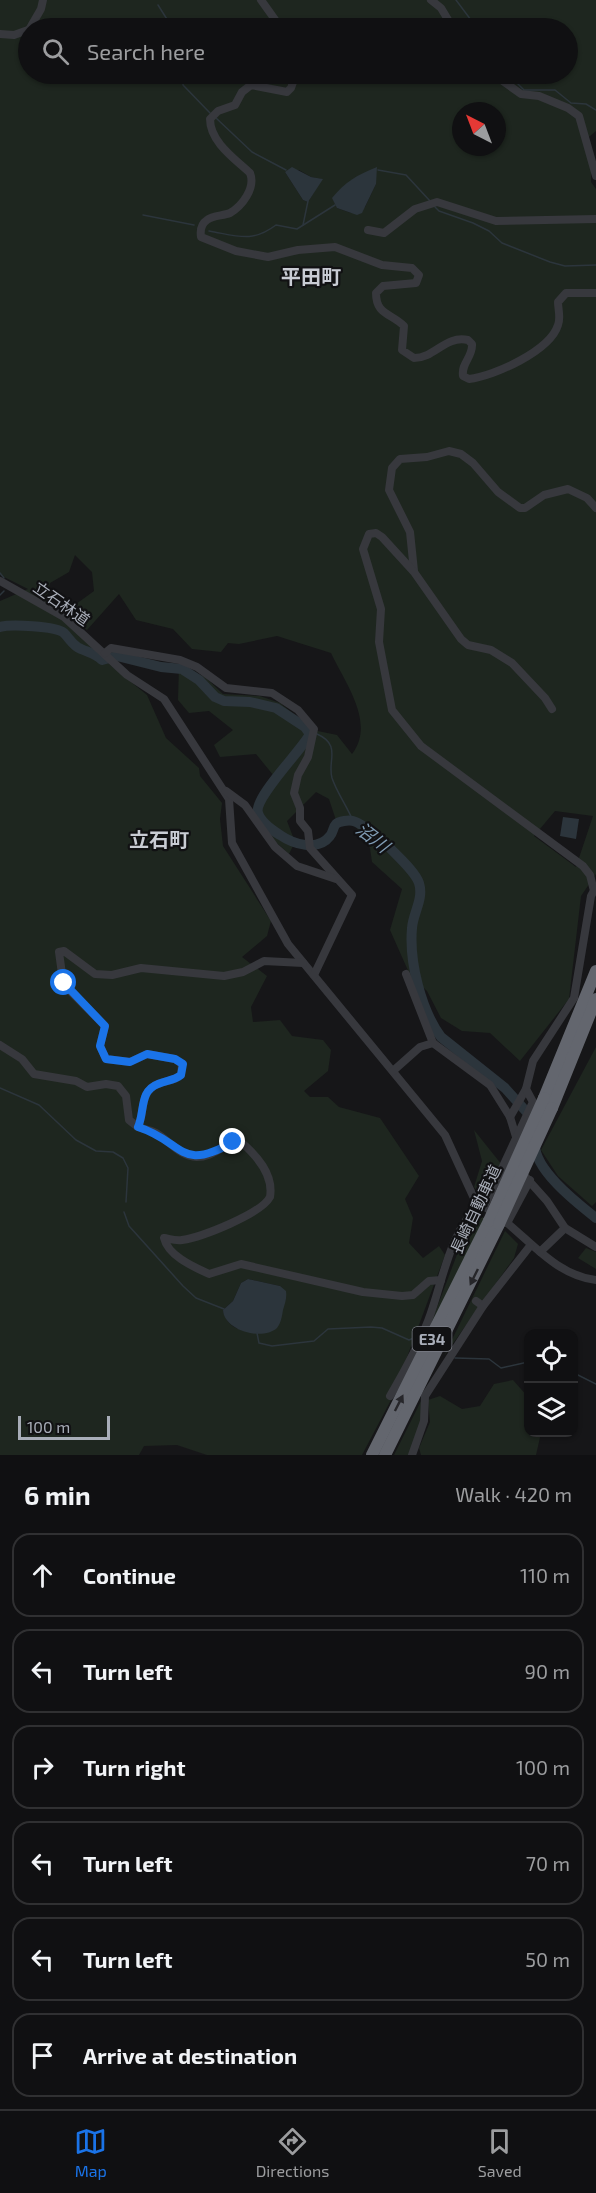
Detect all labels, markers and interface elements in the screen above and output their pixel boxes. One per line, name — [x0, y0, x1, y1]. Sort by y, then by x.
search box — [18, 18, 578, 84]
icon: search — [39, 35, 72, 68]
text: Search here — [87, 38, 205, 64]
north arrow — [452, 102, 506, 156]
district label: 平田町 — [281, 264, 341, 288]
street label: 立石林道 — [30, 577, 94, 629]
water label: 沼川 — [352, 817, 396, 858]
district label: 立石町 — [129, 827, 189, 851]
route start — [50, 969, 76, 995]
route end — [219, 1128, 245, 1154]
street label: 長崎自動車道 — [446, 1161, 504, 1257]
one-way arrow — [469, 1268, 478, 1285]
road number: E34 — [412, 1327, 452, 1351]
map controls — [524, 1329, 578, 1437]
button: locate — [524, 1329, 578, 1383]
button: layers — [524, 1383, 578, 1437]
one-way arrow — [394, 1394, 404, 1412]
scale bar — [18, 1413, 110, 1440]
text: 100 m — [27, 1417, 70, 1436]
text: 6 min — [24, 1479, 91, 1510]
text: Walk · 420 m — [455, 1482, 572, 1506]
icon: ahead — [26, 1559, 59, 1592]
text: Continue — [83, 1562, 176, 1588]
text: 110 m — [520, 1563, 570, 1587]
icon: left — [26, 1655, 59, 1688]
text: Turn left — [83, 1658, 172, 1684]
text: 90 m — [525, 1659, 570, 1683]
icon: right — [26, 1751, 59, 1784]
text: Turn right — [83, 1754, 185, 1780]
text: 100 m — [516, 1755, 570, 1779]
icon: left — [26, 1847, 59, 1880]
text: Turn left — [83, 1850, 172, 1876]
text: 70 m — [526, 1851, 570, 1875]
icon: left — [26, 1943, 59, 1976]
text: Turn left — [83, 1946, 172, 1972]
text: 50 m — [525, 1947, 570, 1971]
icon: arrive — [26, 2039, 59, 2072]
text: Arrive at destination — [83, 2042, 297, 2068]
tab: Map — [74, 2125, 107, 2180]
tab: Directions — [256, 2125, 329, 2180]
tab: Saved — [478, 2125, 522, 2180]

